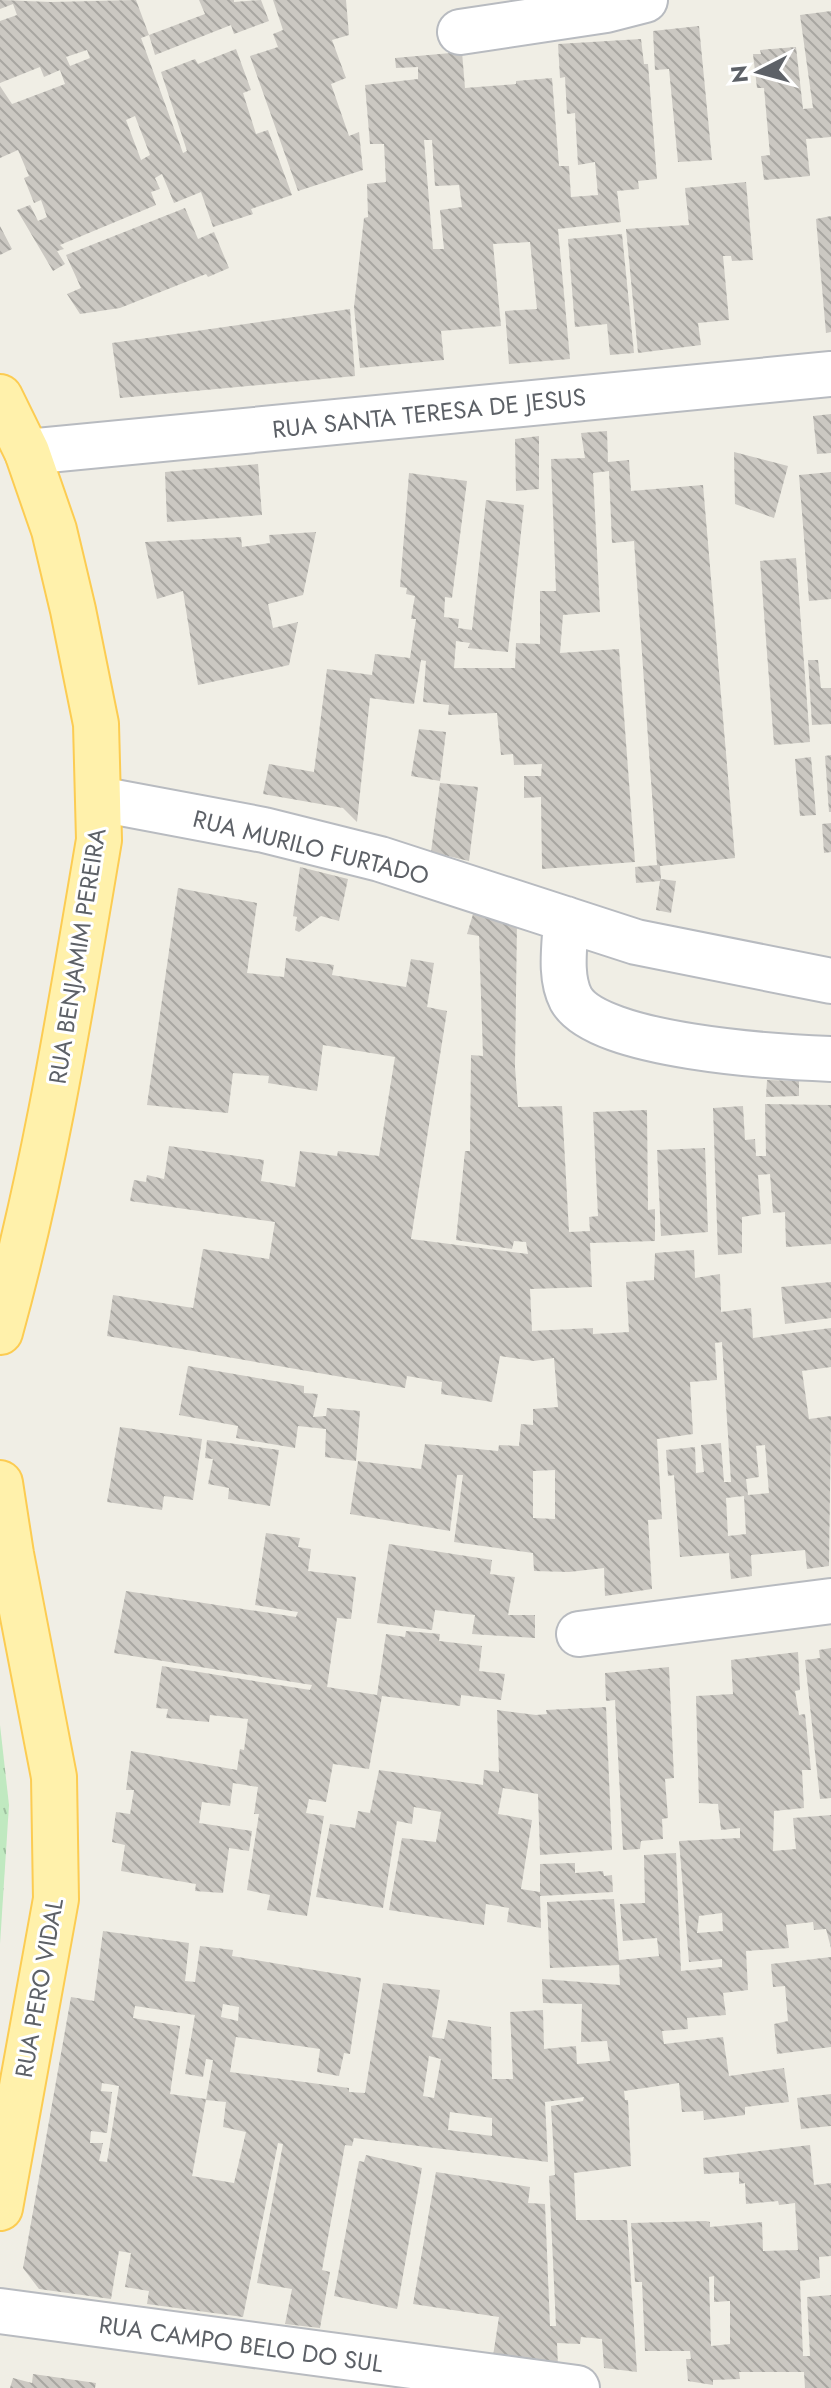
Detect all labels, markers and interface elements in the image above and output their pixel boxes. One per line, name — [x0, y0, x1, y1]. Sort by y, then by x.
north arrow — [719, 32, 799, 112]
text: N — [722, 64, 756, 84]
street label: RUA SANTA TERESA DE JESUS — [270, 379, 588, 447]
street label: RUA MURILO FURTADO — [189, 801, 433, 893]
street label: RUA BENJAMIM PEREIRA — [40, 825, 115, 1086]
street label: RUA PERO VIDAL — [6, 1895, 72, 2080]
street label: RUA CAMPO BELO DO SUL — [97, 2307, 385, 2381]

